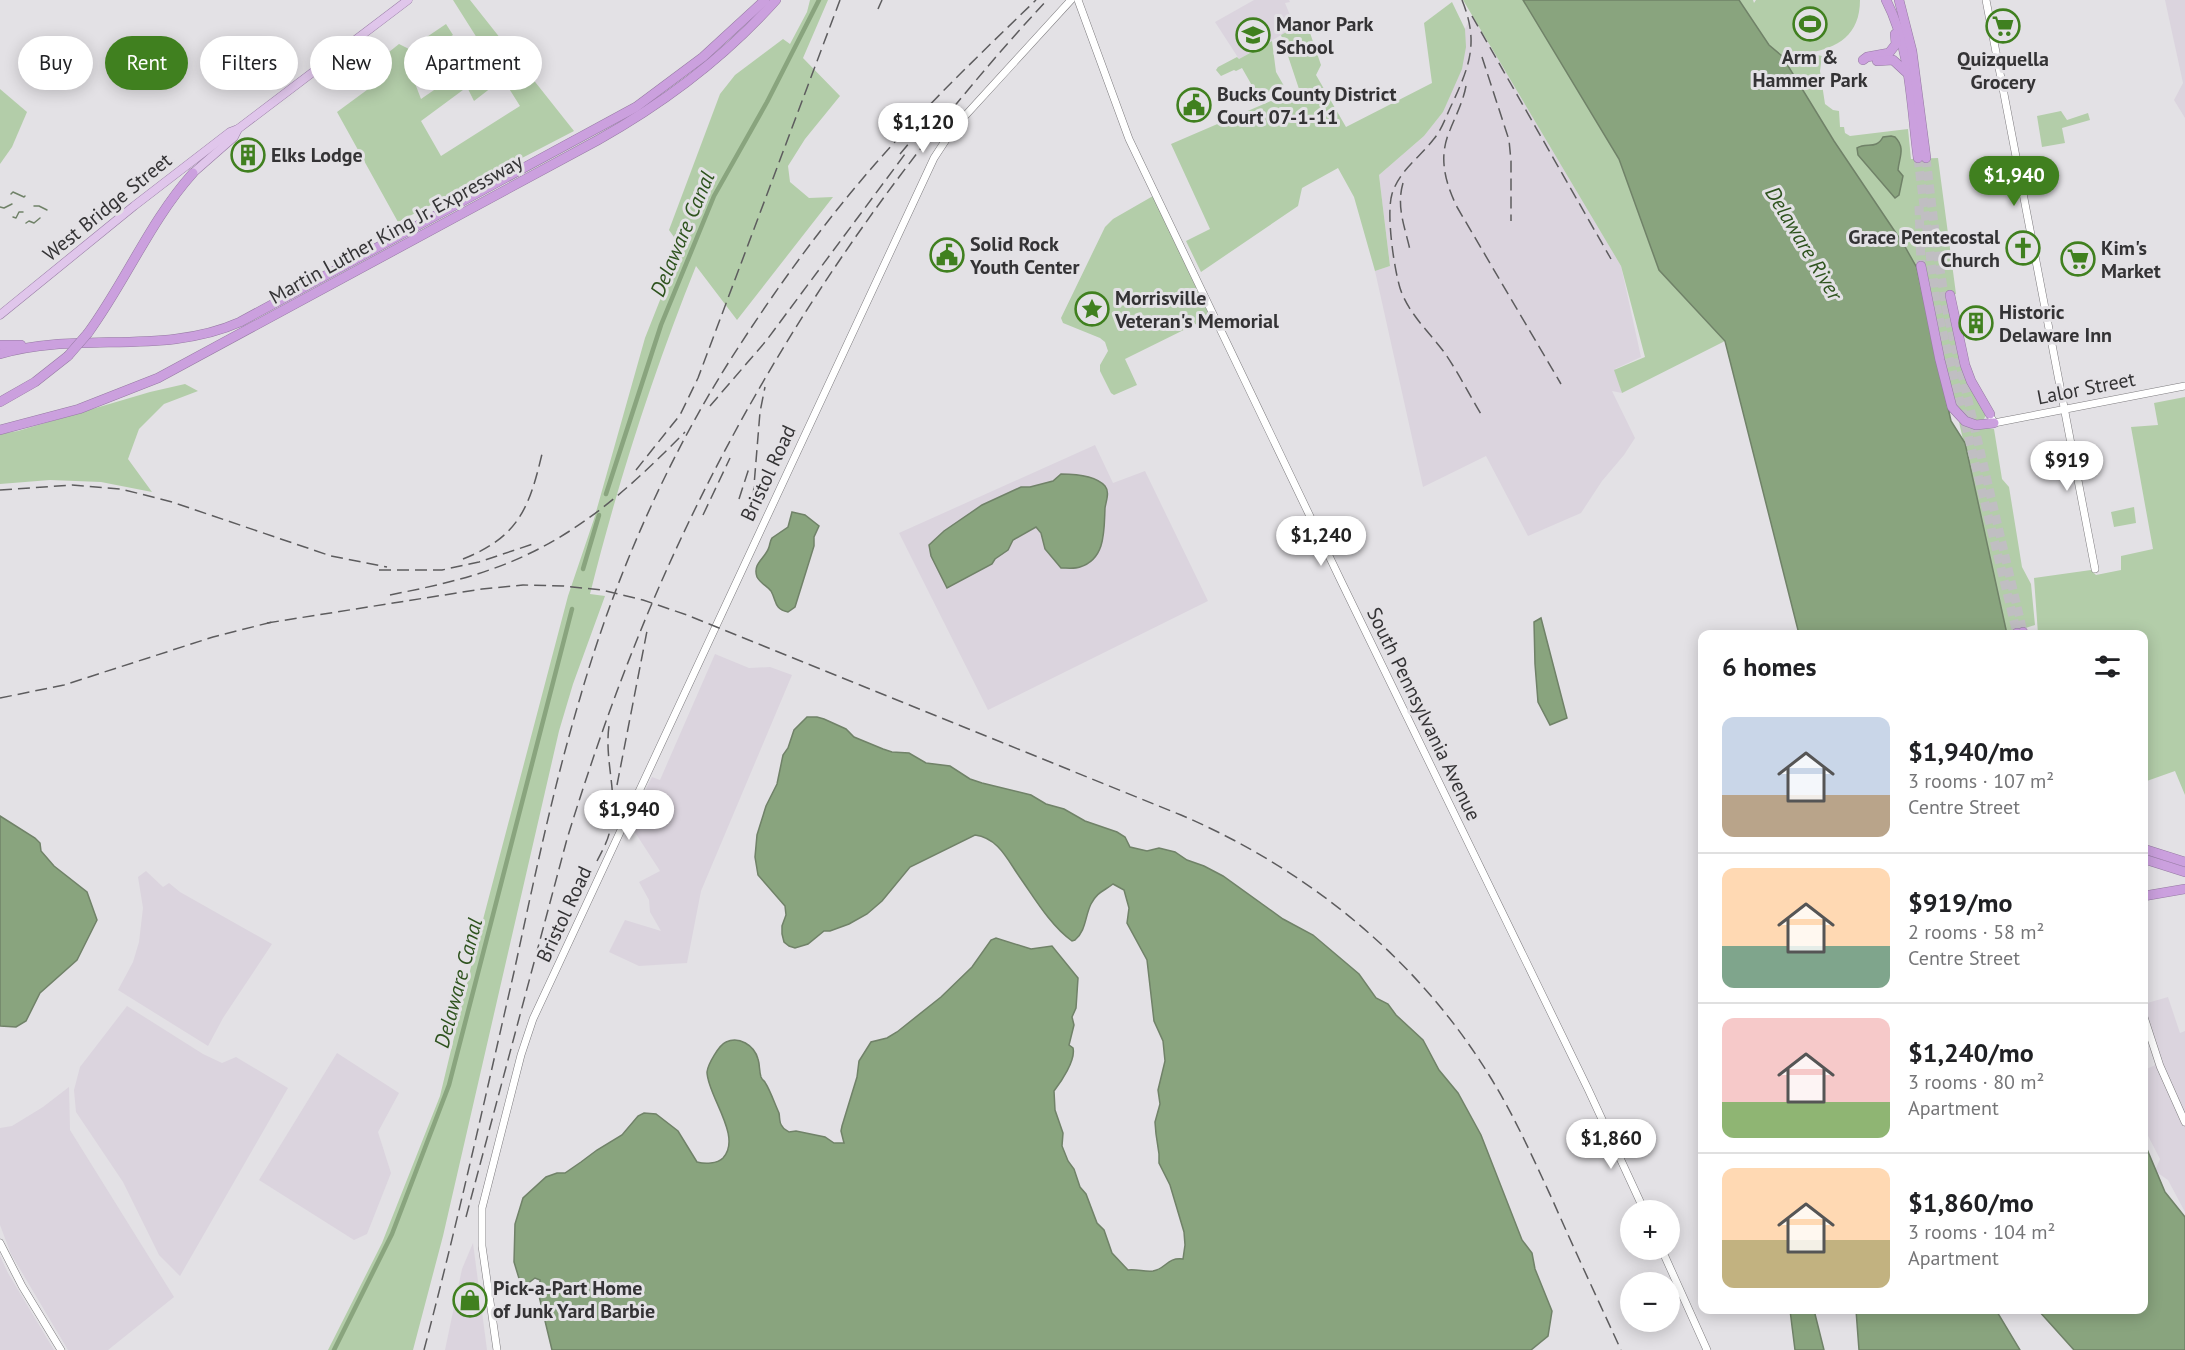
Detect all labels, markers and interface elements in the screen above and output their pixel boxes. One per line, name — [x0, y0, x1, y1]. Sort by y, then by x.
sports icon: Arm & Hammer Park — [1792, 6, 1828, 42]
supermarket icon: Quizquella Grocery — [1985, 8, 2021, 44]
place label: Manor Park School — [1276, 11, 1373, 60]
school or university icon: Manor Park School — [1235, 17, 1271, 53]
chip: Buy — [18, 36, 93, 90]
chip: Rent — [105, 36, 188, 90]
chip: Filters — [200, 36, 298, 90]
chip: New — [310, 36, 392, 90]
chip: Apartment — [404, 36, 542, 90]
place label: Arm & Hammer Park — [1753, 44, 1868, 93]
place label: Quizquella Grocery — [1957, 46, 2049, 95]
place label: Bucks County District Court 07-1-11 — [1217, 81, 1396, 130]
public building icon: Bucks County District Court 07-1-11 — [1176, 87, 1212, 123]
pin: $1,120 — [874, 103, 972, 154]
text: $1,120 — [892, 109, 954, 135]
building icon: Elks Lodge — [230, 137, 266, 173]
place label: Elks Lodge — [271, 142, 363, 168]
street label: West Bridge Street — [37, 147, 177, 267]
street label: Martin Luther King Jr. Expressway — [265, 148, 528, 310]
pin: $1,940 — [1965, 156, 2063, 207]
text: $1,940 — [1983, 162, 2045, 188]
water label: Delaware Canal — [644, 167, 721, 301]
water label: Delaware River — [1759, 181, 1850, 307]
place label: Grace Pentecostal Church — [1848, 224, 2000, 273]
church icon: Grace Pentecostal Church — [2005, 230, 2041, 266]
place label: Solid Rock Youth Center — [969, 231, 1079, 280]
place label: Kim's Market — [2101, 235, 2161, 284]
public building icon: Solid Rock Youth Center — [929, 237, 965, 273]
supermarket icon: Kim's Market — [2060, 241, 2096, 277]
place label: Morrisville Veteran's Memorial — [1114, 285, 1279, 334]
place icon: Morrisville Veteran's Memorial — [1074, 291, 1110, 327]
place label: Historic Delaware Inn — [1999, 299, 2112, 348]
building icon: Historic Delaware Inn — [1958, 305, 1994, 341]
street label: Lalor Street — [2035, 366, 2138, 410]
street label: Bristol Road — [734, 421, 802, 525]
pin: $919 — [2031, 441, 2103, 492]
text: $919 — [2044, 447, 2090, 473]
pin: $1,240 — [1272, 516, 1370, 567]
text: $1,240 — [1290, 522, 1352, 548]
street label: South Pennsylvania Avenue — [1361, 603, 1487, 825]
text: 6 homes — [1722, 650, 1817, 683]
icon: filters — [2091, 650, 2124, 683]
text: $1,940/mo — [1908, 735, 2034, 768]
icon: home — [1770, 741, 1842, 813]
text: 3 rooms · 107 m² — [1908, 768, 2054, 794]
pin: $1,940 — [580, 790, 678, 841]
text: Centre Street — [1908, 794, 2020, 820]
text: $1,940 — [598, 796, 660, 822]
street label: Bristol Road — [530, 862, 598, 966]
text: $919/mo — [1908, 886, 2012, 919]
icon: home — [1770, 892, 1842, 964]
water label: Delaware Canal — [428, 915, 488, 1051]
text: 2 rooms · 58 m² — [1908, 919, 2044, 945]
text: Centre Street — [1908, 945, 2020, 971]
text: $1,240/mo — [1908, 1036, 2034, 1069]
icon: home — [1770, 1042, 1842, 1114]
text: 3 rooms · 80 m² — [1908, 1069, 2044, 1095]
text: Apartment — [1908, 1095, 1999, 1121]
pin: $1,860 — [1562, 1119, 1660, 1170]
text: $1,860 — [1580, 1125, 1642, 1151]
text: $1,860/mo — [1908, 1186, 2034, 1219]
icon: home — [1770, 1192, 1842, 1264]
map controls — [1620, 1200, 1680, 1332]
button: + — [1620, 1200, 1680, 1260]
text: 3 rooms · 104 m² — [1908, 1219, 2055, 1245]
text: Apartment — [1908, 1245, 1999, 1271]
button: − — [1620, 1272, 1680, 1332]
place label: Pick-a-Part Home of Junk Yard Barbie — [493, 1275, 655, 1324]
shop icon: Pick-a-Part Home of Junk Yard Barbie — [452, 1282, 488, 1318]

